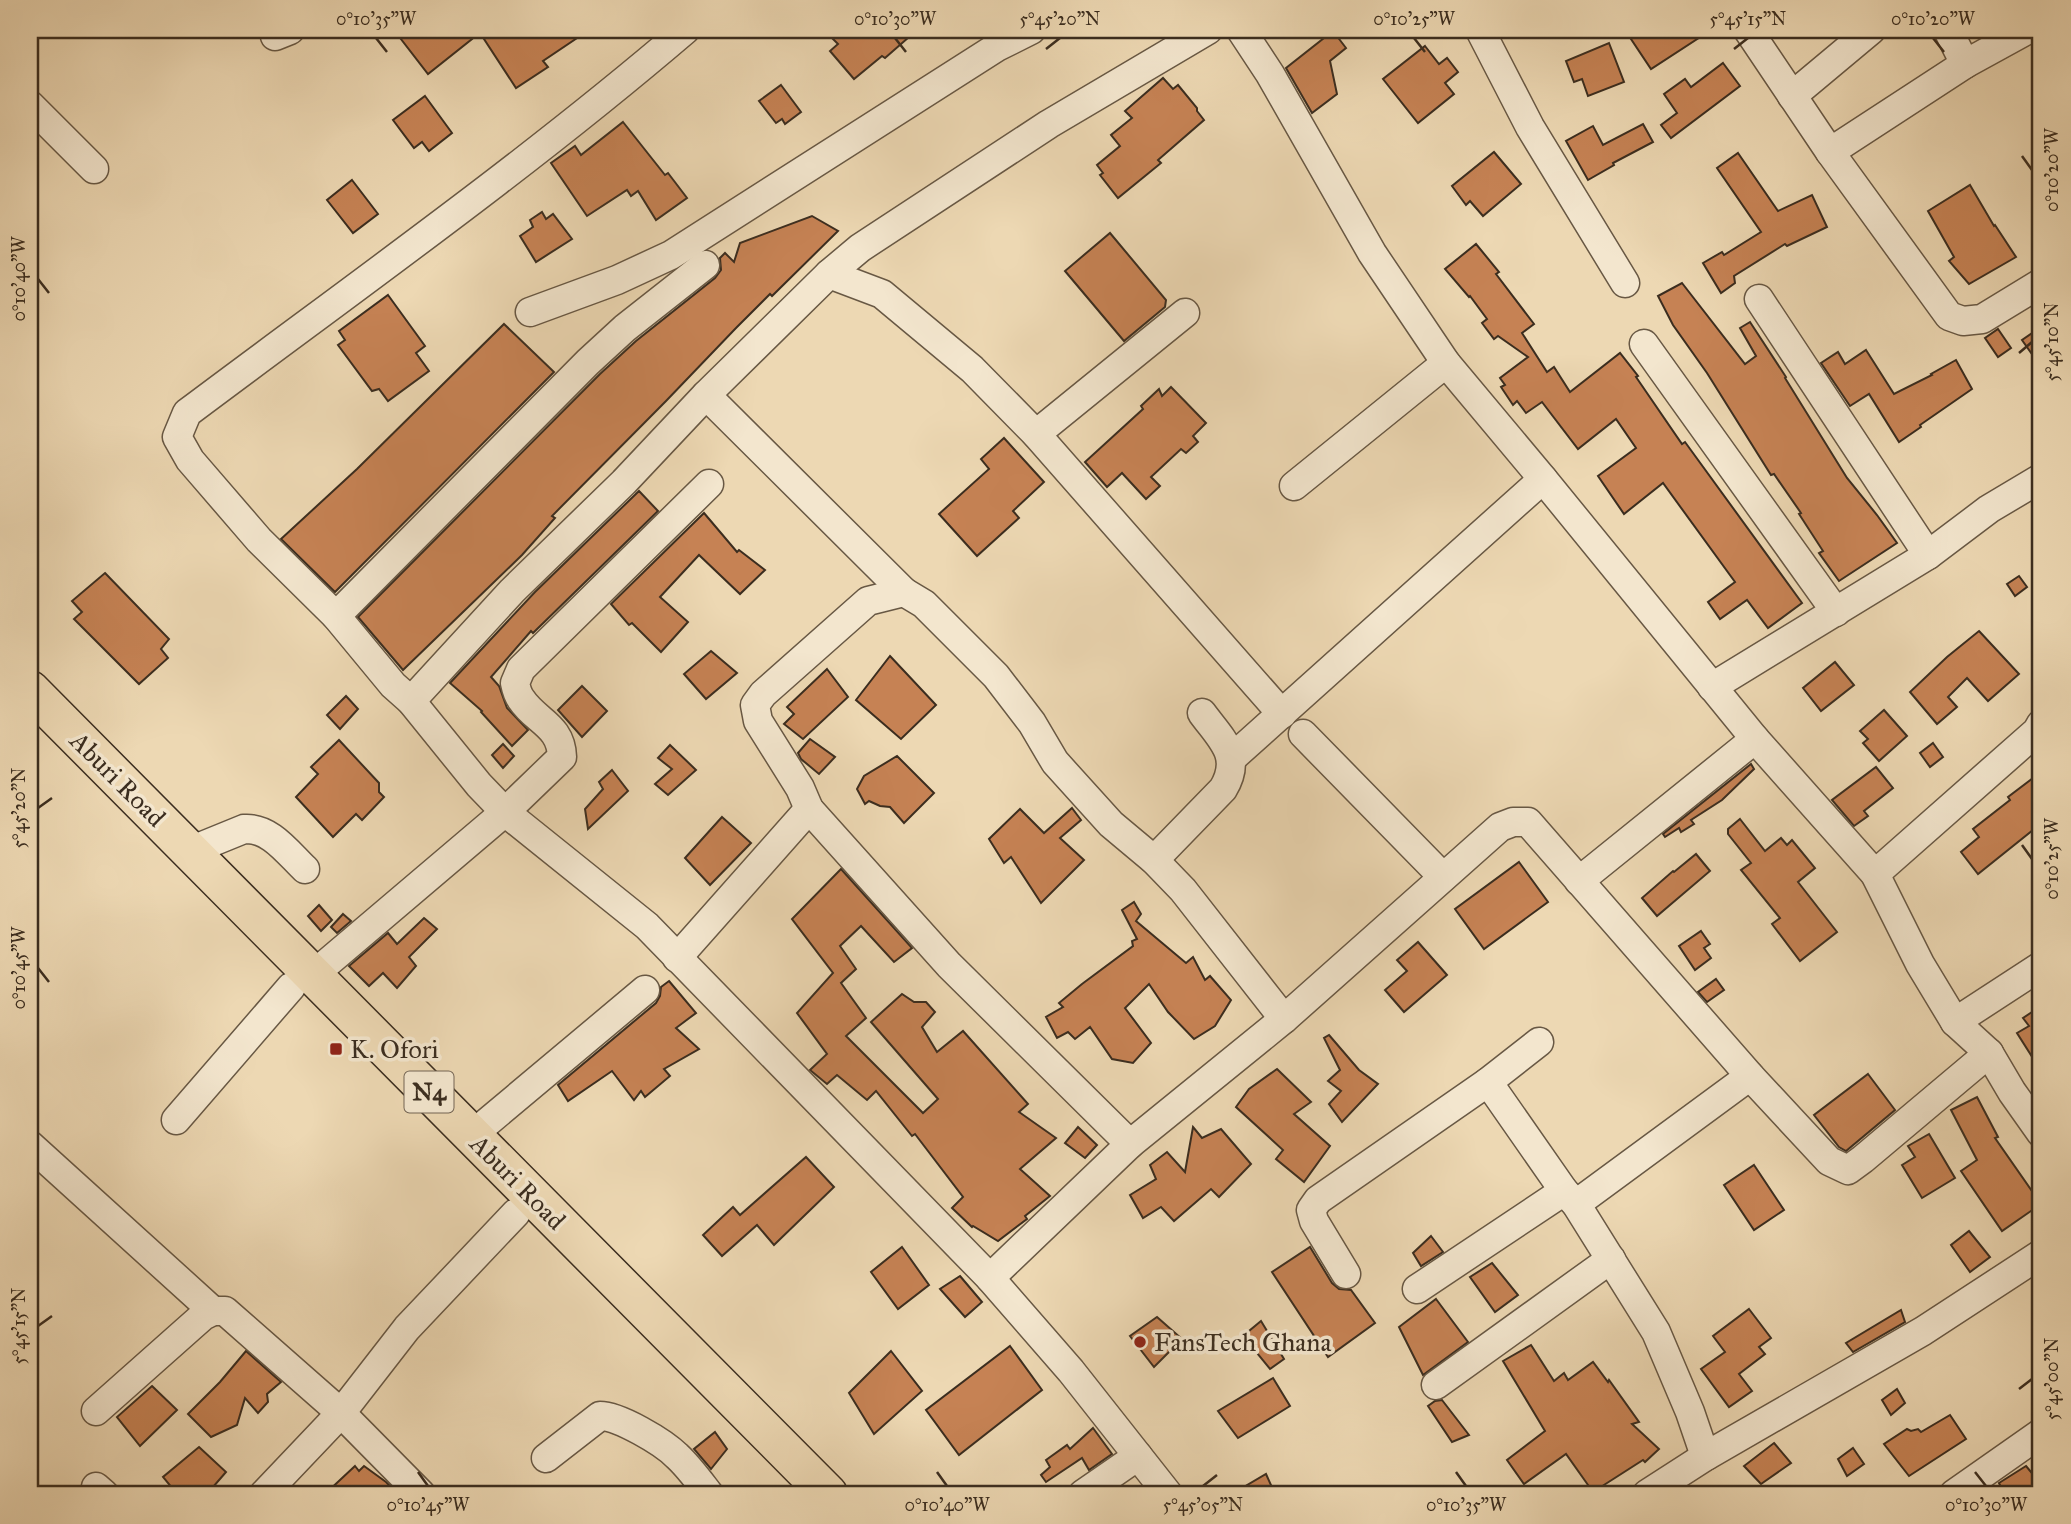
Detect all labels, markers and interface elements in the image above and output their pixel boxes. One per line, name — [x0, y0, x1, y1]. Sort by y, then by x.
text: 0°10'35"W — [336, 8, 417, 30]
text: 0°10'30"W — [854, 8, 937, 30]
text: 5°45'20"N — [1020, 8, 1100, 30]
text: 0°10'25"W — [1373, 8, 1456, 30]
text: 5°45'15"N — [1710, 8, 1786, 30]
text: 0°10'20"W — [1891, 8, 1976, 30]
text: 0°10'20"W — [2041, 127, 2063, 212]
text: 0°10'40"W — [8, 236, 30, 321]
text: 5°45'10"N — [2041, 303, 2063, 381]
street label: Aburi Road — [63, 724, 172, 833]
text: 5°45'20"N — [8, 768, 30, 848]
text: 0°10'25"W — [2041, 817, 2063, 900]
text: 0°10'45"W — [8, 926, 30, 1009]
place label: K. Ofori — [350, 1033, 439, 1065]
marker: K. Ofori — [328, 1041, 344, 1057]
road number: N4 — [404, 1072, 453, 1112]
street label: Aburi Road — [463, 1127, 572, 1236]
text: 5°45'15"N — [8, 1288, 30, 1364]
place label: FansTech Ghana — [1154, 1326, 1331, 1358]
marker: FansTech Ghana — [1132, 1334, 1148, 1350]
text: 5°45'00"N — [2041, 1338, 2063, 1420]
text: 0°10'45"W — [387, 1494, 470, 1516]
text: 0°10'40"W — [905, 1494, 990, 1516]
text: 5°45'05"N — [1163, 1494, 1243, 1516]
text: 0°10'35"W — [1426, 1494, 1507, 1516]
text: 0°10'30"W — [1945, 1494, 2028, 1516]

